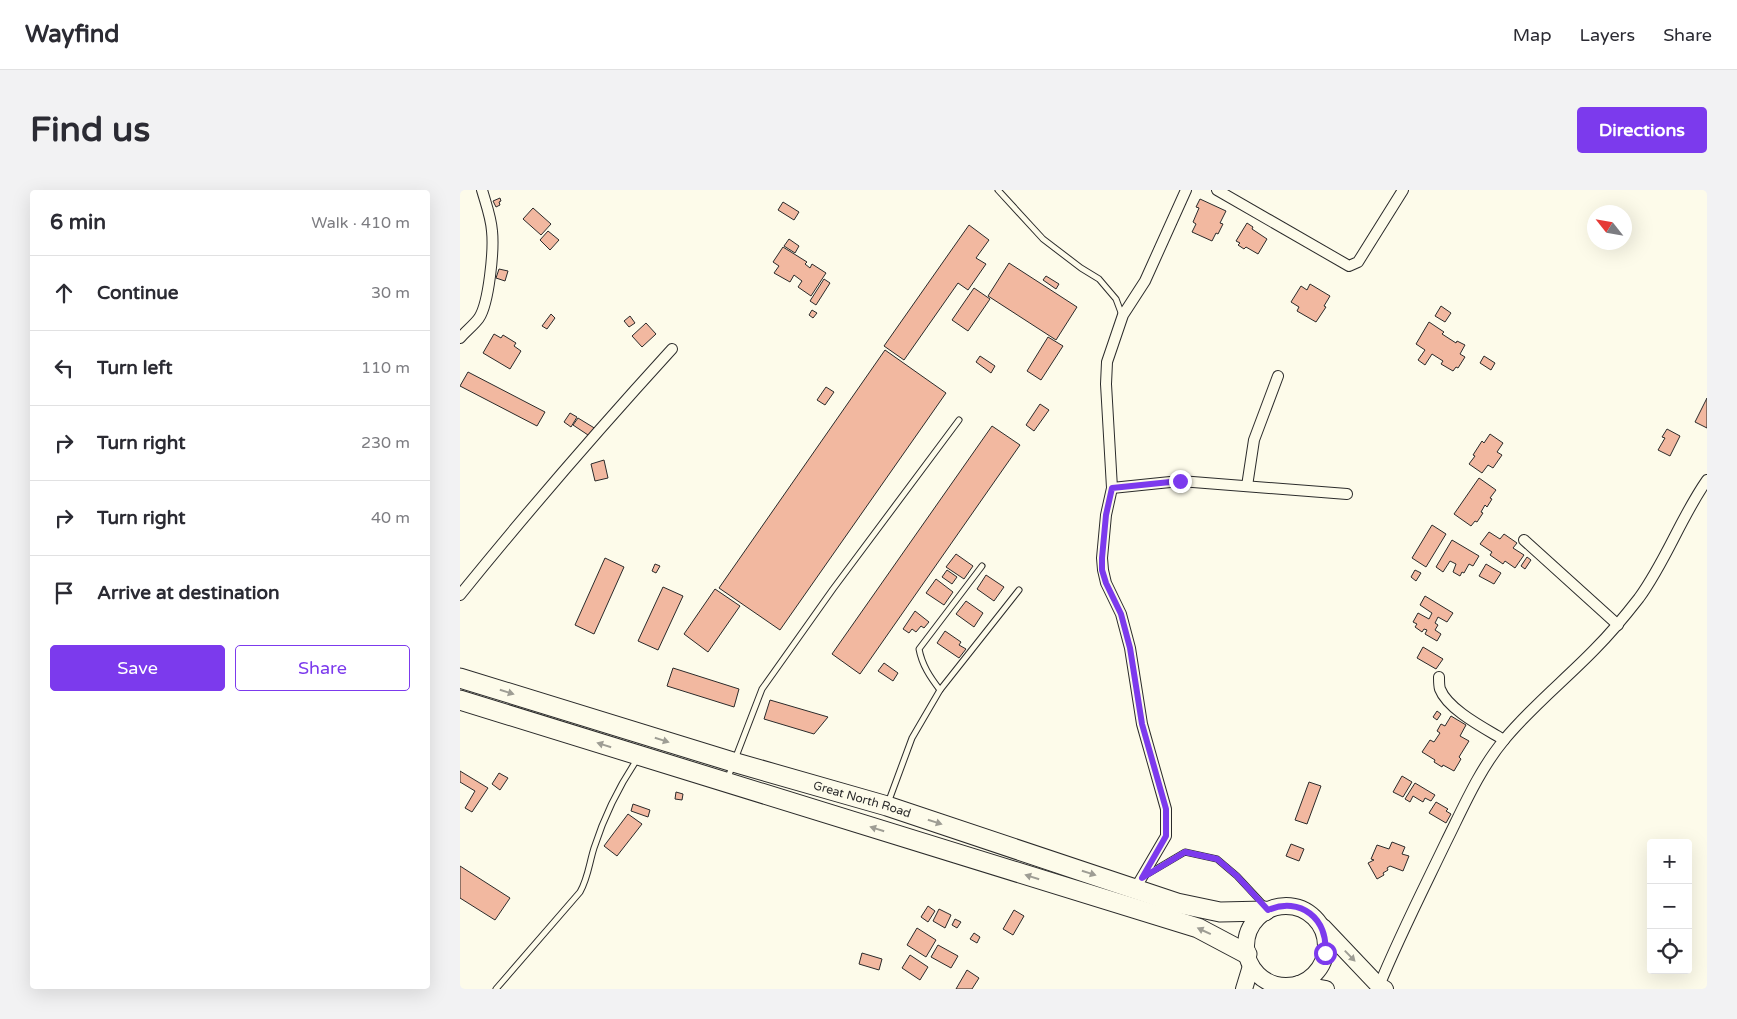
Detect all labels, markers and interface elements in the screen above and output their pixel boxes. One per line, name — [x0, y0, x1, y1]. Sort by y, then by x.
text: Wayfind — [25, 20, 120, 49]
text: Map — [1513, 24, 1552, 46]
text: Layers — [1580, 24, 1635, 46]
text: Share — [1663, 24, 1712, 46]
button: Directions — [1577, 107, 1707, 153]
text: Find us — [30, 109, 150, 151]
north arrow — [1587, 205, 1632, 250]
text: 6 min — [50, 210, 106, 235]
text: Walk · 410 m — [311, 213, 410, 233]
icon: ahead — [50, 279, 78, 307]
text: Continue — [97, 282, 179, 304]
text: 30 m — [371, 283, 410, 303]
icon: left — [50, 354, 78, 382]
text: Turn left — [97, 357, 173, 379]
text: 110 m — [361, 358, 410, 378]
icon: right — [50, 429, 78, 457]
text: Turn right — [97, 432, 185, 454]
text: 230 m — [361, 433, 410, 453]
route end — [1169, 470, 1192, 493]
icon: right — [50, 504, 78, 532]
text: Turn right — [97, 507, 185, 529]
text: 40 m — [371, 508, 410, 528]
icon: arrive — [50, 579, 78, 607]
text: Arrive at destination — [97, 582, 280, 604]
button: Save — [50, 645, 225, 691]
button: Share — [235, 645, 410, 691]
one-way arrow — [499, 689, 514, 697]
one-way arrow — [655, 736, 670, 744]
one-way arrow — [597, 741, 612, 749]
street label: Great North Road — [812, 778, 913, 821]
one-way arrow — [928, 818, 943, 826]
one-way arrow — [869, 825, 884, 833]
map controls — [1647, 839, 1692, 974]
button: + — [1647, 839, 1692, 884]
one-way arrow — [1082, 870, 1097, 878]
one-way arrow — [1024, 873, 1039, 881]
button: − — [1647, 884, 1692, 929]
one-way arrow — [1196, 927, 1211, 936]
button: locate — [1647, 929, 1692, 974]
route start — [1314, 942, 1337, 965]
one-way arrow — [1344, 950, 1356, 962]

